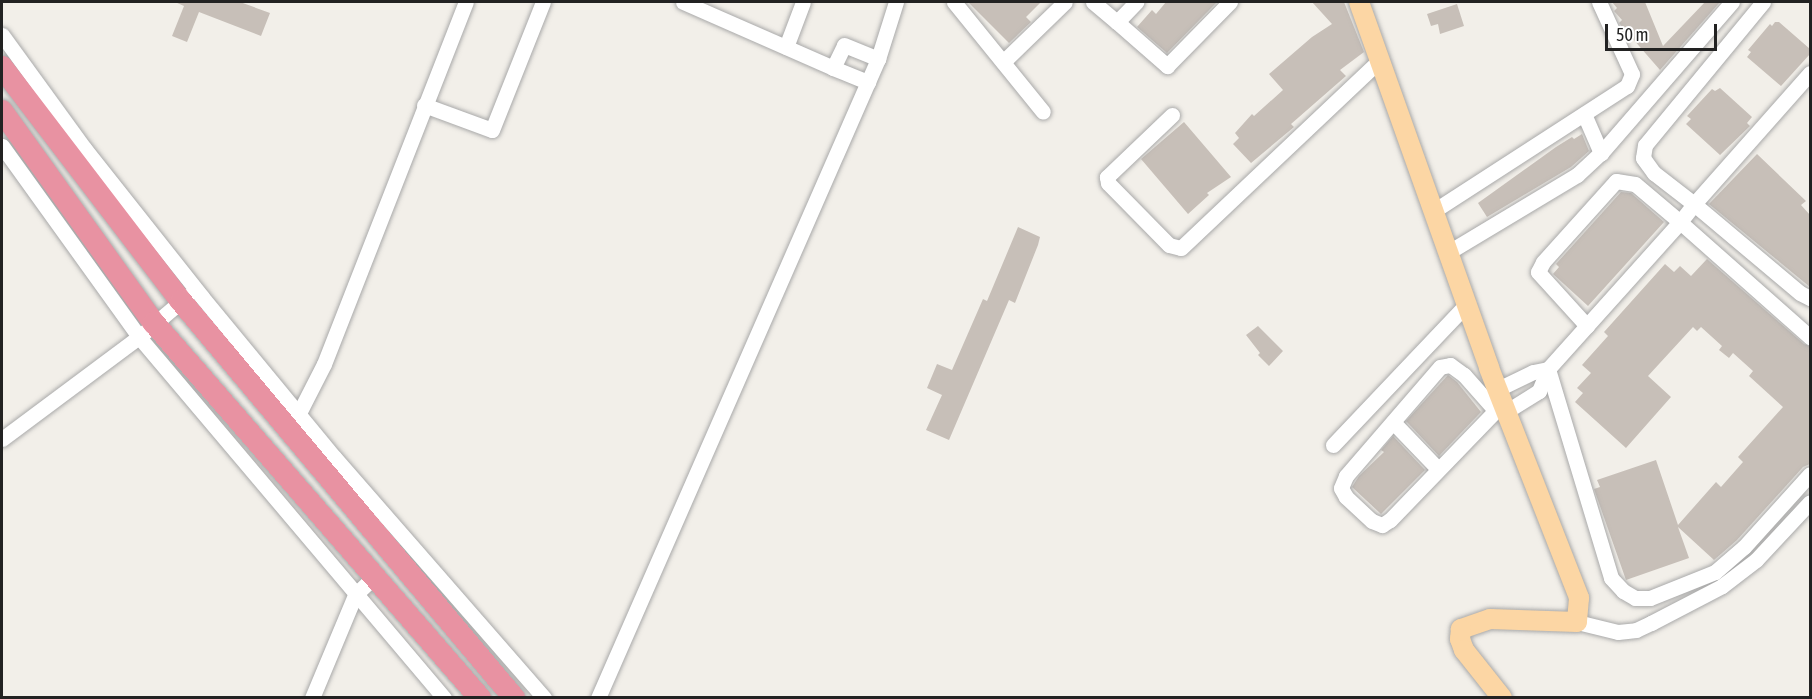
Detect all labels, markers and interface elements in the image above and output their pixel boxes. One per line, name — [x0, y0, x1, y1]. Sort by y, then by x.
scale bar — [1608, 12, 1720, 50]
text: 50 m — [1616, 24, 1648, 45]

